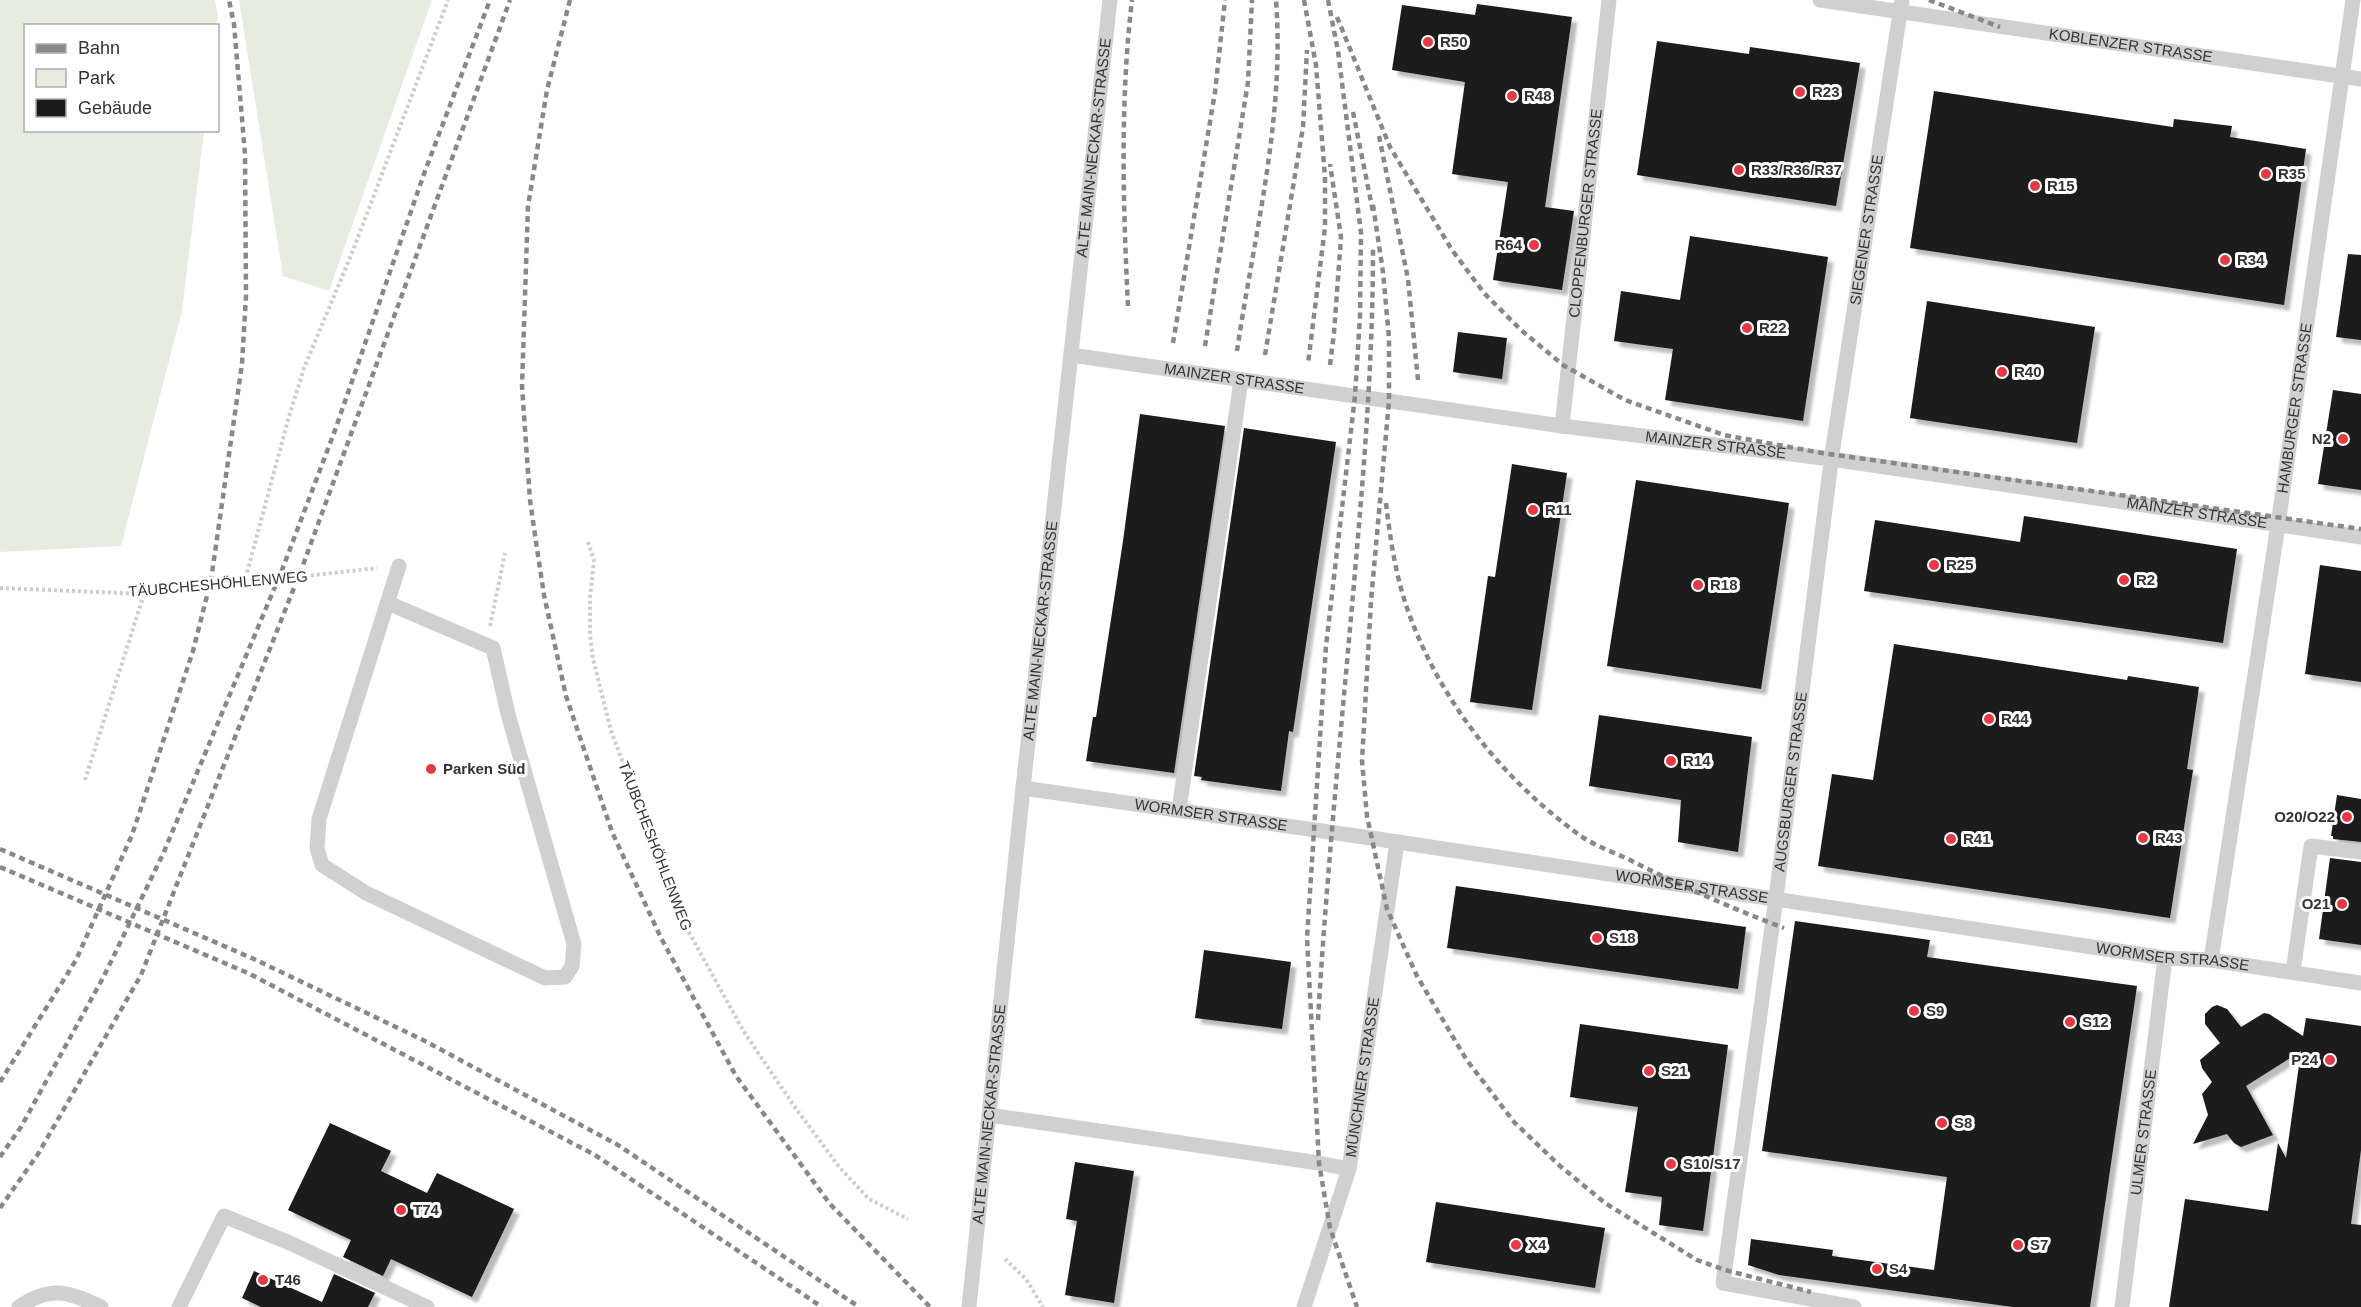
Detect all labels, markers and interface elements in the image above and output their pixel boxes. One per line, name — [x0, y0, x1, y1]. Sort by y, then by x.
legend — [24, 24, 219, 132]
street label: KOBLENZER STRASSE — [2048, 25, 2214, 65]
place label: R50 — [1440, 33, 1468, 50]
marker: R50 — [1421, 35, 1435, 49]
street label: ALTE MAIN-NECKAR-STRASSE — [1073, 37, 1114, 258]
text: Bahn — [78, 38, 120, 58]
text: Park — [78, 68, 116, 88]
place label: R23 — [1812, 83, 1840, 100]
marker: R23 — [1793, 85, 1807, 99]
place label: R48 — [1524, 87, 1552, 104]
marker: R48 — [1505, 89, 1519, 103]
text: Gebäude — [78, 98, 152, 118]
street label: CLOPPENBURGER STRASSE — [1565, 108, 1605, 319]
street label: SIEGENER STRASSE — [1846, 154, 1886, 306]
place label: R33/R36/R37 — [1751, 161, 1842, 178]
marker: R33/R36/R37 — [1732, 163, 1746, 177]
place label: R35 — [2278, 165, 2306, 182]
marker: R35 — [2259, 167, 2273, 181]
place label: R15 — [2047, 177, 2075, 194]
marker: R15 — [2028, 179, 2042, 193]
place label: R64 — [1494, 236, 1523, 253]
marker: R64 — [1527, 238, 1541, 252]
place label: R34 — [2237, 251, 2265, 268]
marker: R34 — [2218, 253, 2232, 267]
place label: R22 — [1759, 319, 1787, 336]
marker: R22 — [1740, 321, 1754, 335]
street label: HAMBURGER STRASSE — [2274, 322, 2315, 495]
street label: MAINZER STRASSE — [1163, 360, 1306, 397]
place label: R40 — [2014, 363, 2042, 380]
marker: R40 — [1995, 365, 2009, 379]
street label: MAINZER STRASSE — [1644, 427, 1787, 461]
place label: N2 — [2312, 430, 2331, 447]
marker: N2 — [2336, 432, 2350, 446]
street label: MAINZER STRASSE — [2126, 494, 2268, 531]
place label: R11 — [1545, 501, 1572, 518]
marker: R11 — [1526, 503, 1540, 517]
street label: ALTE MAIN-NECKAR-STRASSE — [1019, 520, 1060, 741]
place label: R25 — [1946, 556, 1974, 573]
marker: R25 — [1927, 558, 1941, 572]
street label: TÄUBCHESHÖHLENWEG — [128, 567, 308, 600]
place label: R2 — [2136, 571, 2155, 588]
marker: R2 — [2117, 573, 2131, 587]
place label: R18 — [1710, 576, 1738, 593]
marker: R18 — [1691, 578, 1705, 592]
street label: AUGSBURGER STRASSE — [1770, 691, 1810, 873]
place label: R44 — [2001, 710, 2029, 727]
marker: R44 — [1982, 712, 1996, 726]
place label: R14 — [1683, 752, 1711, 769]
marker: R14 — [1664, 754, 1678, 768]
street label: TÄUBCHESHÖHLENWEG — [615, 759, 696, 933]
place label: Parken Süd — [443, 760, 526, 777]
marker: Parken Süd — [424, 762, 438, 776]
street label: WORMSER STRASSE — [1134, 795, 1289, 834]
place label: O20/O22 — [2274, 808, 2335, 825]
marker: O20/O22 — [2340, 810, 2354, 824]
place label: R43 — [2155, 829, 2183, 846]
place label: R41 — [1963, 830, 1991, 847]
marker: R43 — [2136, 831, 2150, 845]
marker: R41 — [1944, 832, 1958, 846]
street label: WORMSER STRASSE — [1614, 866, 1769, 906]
place label: O21 — [2302, 895, 2330, 912]
marker: O21 — [2335, 897, 2349, 911]
place label: S18 — [1609, 929, 1636, 946]
marker: S18 — [1590, 931, 1604, 945]
street label: WORMSER STRASSE — [2095, 939, 2250, 974]
street label: MÜNCHNER STRASSE — [1342, 996, 1382, 1158]
place label: S9 — [1926, 1002, 1944, 1019]
street label: ALTE MAIN-NECKAR-STRASSE — [969, 1003, 1008, 1225]
marker: S9 — [1907, 1004, 1921, 1018]
place label: S12 — [2082, 1013, 2109, 1030]
marker: S12 — [2063, 1015, 2077, 1029]
place label: P24 — [2291, 1051, 2319, 1068]
marker: P24 — [2323, 1053, 2337, 1067]
place label: S21 — [1661, 1062, 1688, 1079]
marker: S21 — [1642, 1064, 1656, 1078]
street label: ULMER STRASSE — [2127, 1068, 2159, 1196]
place label: S8 — [1954, 1114, 1972, 1131]
marker: S8 — [1935, 1116, 1949, 1130]
place label: S10/S17 — [1683, 1155, 1741, 1172]
marker: S10/S17 — [1664, 1157, 1678, 1171]
place label: T74 — [413, 1201, 440, 1218]
marker: T74 — [394, 1203, 408, 1217]
place label: X4 — [1528, 1236, 1547, 1253]
place label: S7 — [2030, 1236, 2048, 1253]
marker: X4 — [1509, 1238, 1523, 1252]
marker: S7 — [2011, 1238, 2025, 1252]
place label: S4 — [1889, 1260, 1908, 1277]
marker: S4 — [1870, 1262, 1884, 1276]
place label: T46 — [275, 1271, 301, 1288]
marker: T46 — [256, 1273, 270, 1287]

